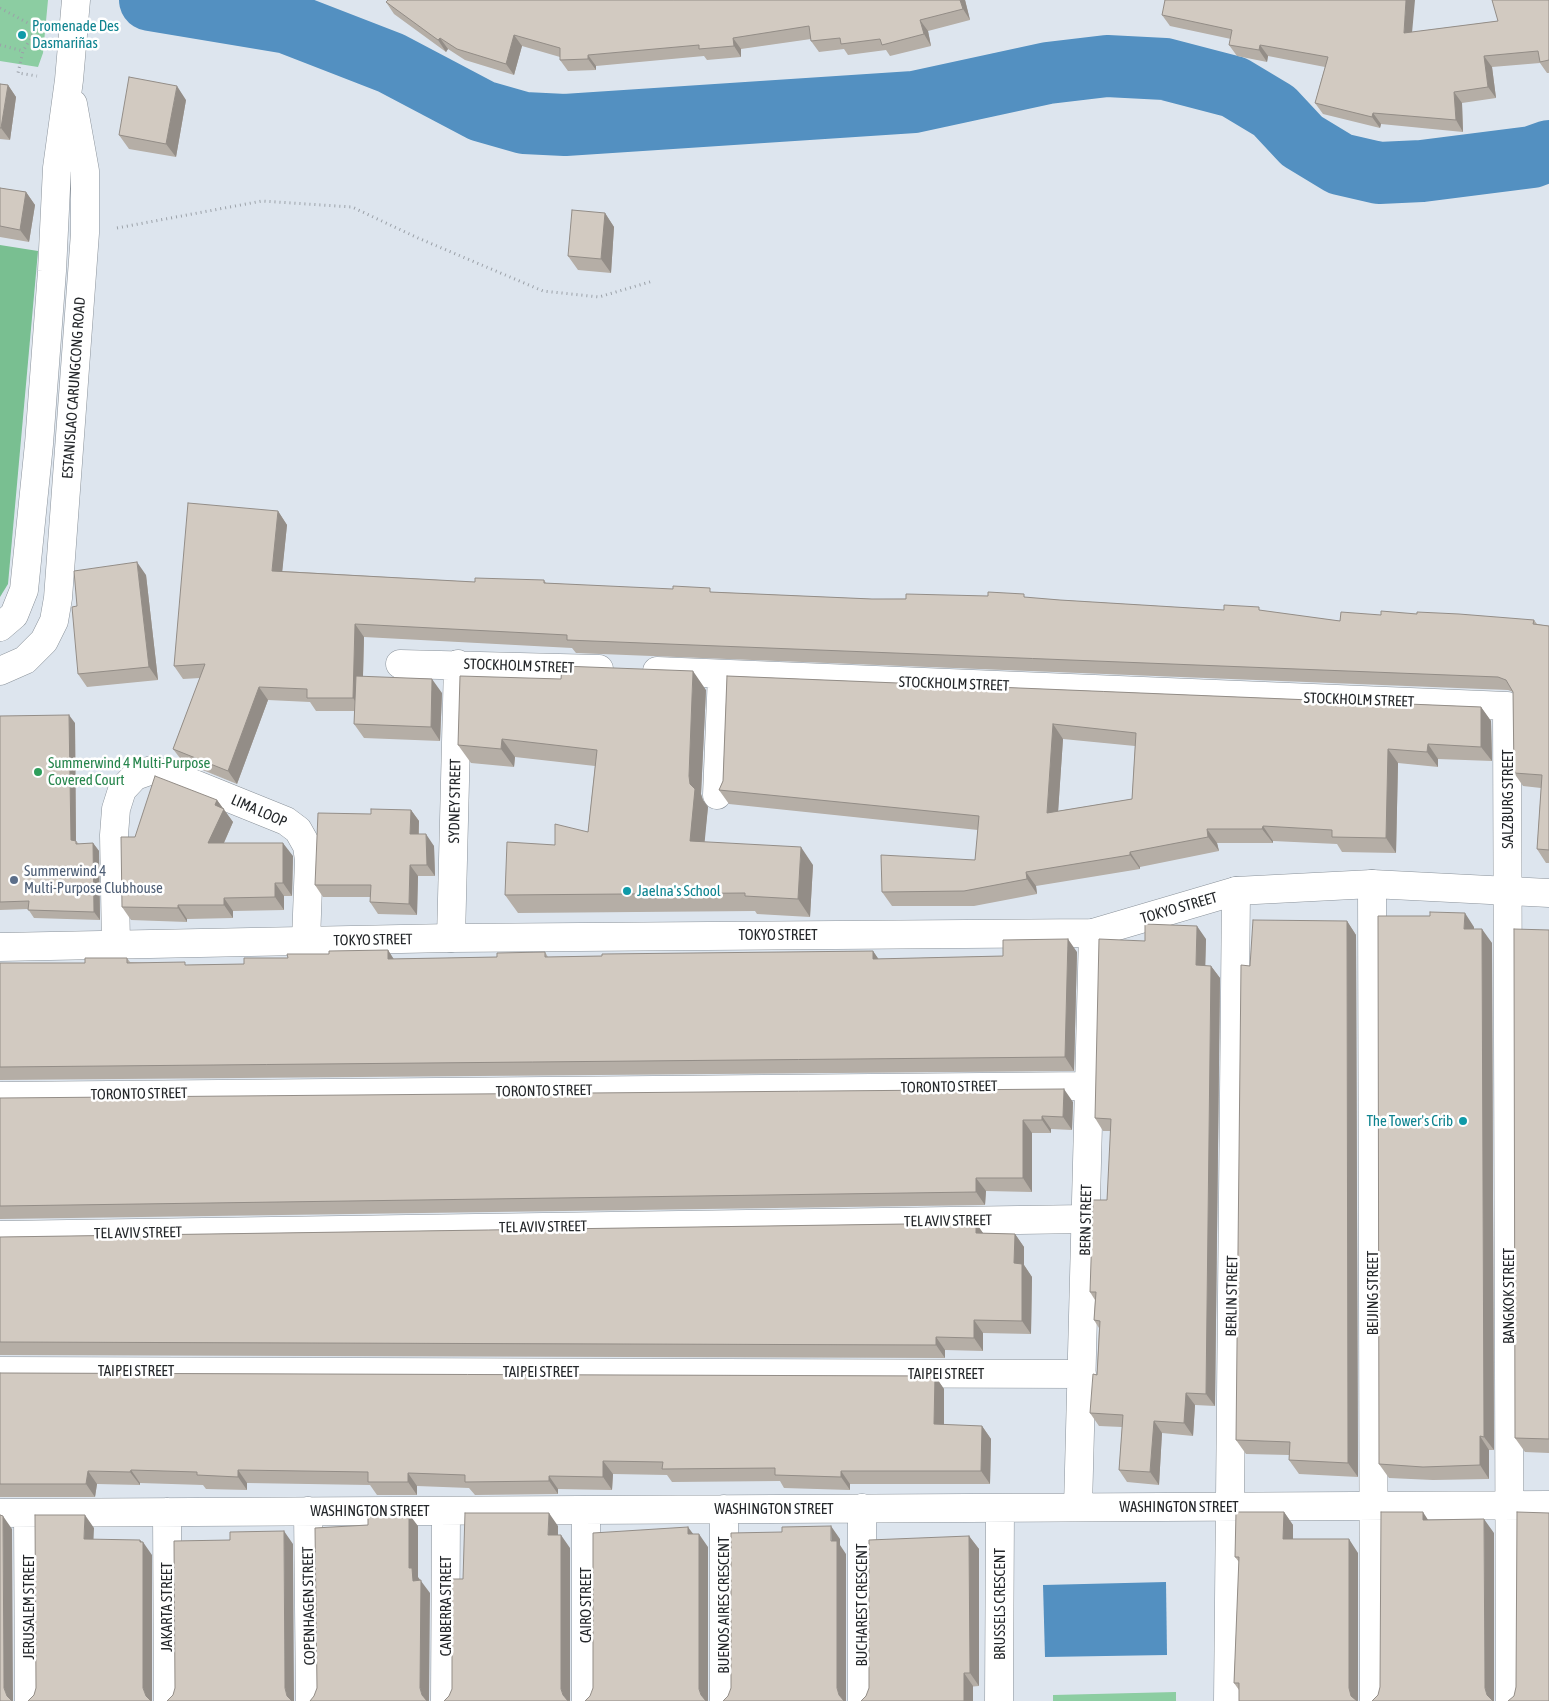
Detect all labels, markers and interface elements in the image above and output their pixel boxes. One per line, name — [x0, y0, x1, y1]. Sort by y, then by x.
place label: Promenade Des Dasmariñas — [32, 17, 119, 52]
marker: Promenade Des Dasmariñas — [16, 29, 28, 41]
street label: ESTANISLAO CARUNGCONG ROAD — [59, 297, 89, 479]
street label: STOCKHOLM STREET — [463, 655, 575, 677]
street label: STOCKHOLM STREET — [898, 673, 1010, 695]
street label: STOCKHOLM STREET — [1303, 689, 1415, 711]
street label: SALZBURG STREET — [1499, 749, 1517, 849]
place label: Summerwind 4 Multi-Purpose Covered Court — [48, 754, 210, 789]
street label: SYDNEY STREET — [445, 758, 465, 844]
marker: Summerwind 4 Multi-Purpose Covered Court — [32, 766, 44, 778]
street label: LIMA LOOP — [228, 791, 290, 831]
place label: Summerwind 4 Multi-Purpose Clubhouse — [24, 862, 163, 897]
marker: Summerwind 4 Multi-Purpose Clubhouse — [8, 874, 20, 886]
place label: Jaelna's School — [637, 882, 721, 900]
marker: Jaelna's School — [621, 885, 633, 897]
street label: TOKYO STREET — [1138, 888, 1220, 928]
street label: TOKYO STREET — [738, 926, 818, 944]
street label: TOKYO STREET — [333, 930, 413, 950]
street label: TORONTO STREET — [900, 1077, 998, 1097]
street label: TORONTO STREET — [495, 1081, 593, 1101]
street label: TORONTO STREET — [90, 1084, 188, 1104]
place label: The Tower's Crib — [1366, 1112, 1453, 1130]
marker: The Tower's Crib — [1457, 1115, 1469, 1127]
street label: BERN STREET — [1076, 1184, 1096, 1256]
street label: TEL AVIV STREET — [904, 1211, 992, 1231]
street label: TEL AVIV STREET — [499, 1217, 587, 1237]
street label: TEL AVIV STREET — [94, 1223, 182, 1243]
street label: BANGKOK STREET — [1500, 1248, 1518, 1344]
street label: BEIJING STREET — [1364, 1251, 1382, 1335]
street label: BERLIN STREET — [1222, 1255, 1242, 1337]
street label: TAIPEI STREET — [98, 1362, 174, 1380]
street label: TAIPEI STREET — [503, 1363, 579, 1381]
street label: TAIPEI STREET — [908, 1365, 984, 1383]
street label: WASHINGTON STREET — [1119, 1498, 1239, 1516]
street label: WASHINGTON STREET — [714, 1500, 834, 1518]
street label: WASHINGTON STREET — [310, 1502, 430, 1520]
street label: BUENOS AIRES CRESCENT — [715, 1536, 733, 1674]
street label: BUCHAREST CRESCENT — [853, 1543, 871, 1667]
street label: COPENHAGEN STREET — [299, 1546, 319, 1666]
street label: BRUSSELS CRESCENT — [991, 1548, 1009, 1660]
street label: JERUSALEM STREET — [20, 1554, 38, 1660]
street label: CANBERRA STREET — [437, 1556, 455, 1656]
street label: JAKARTA STREET — [158, 1562, 176, 1652]
street label: CAIRO STREET — [577, 1567, 595, 1643]

